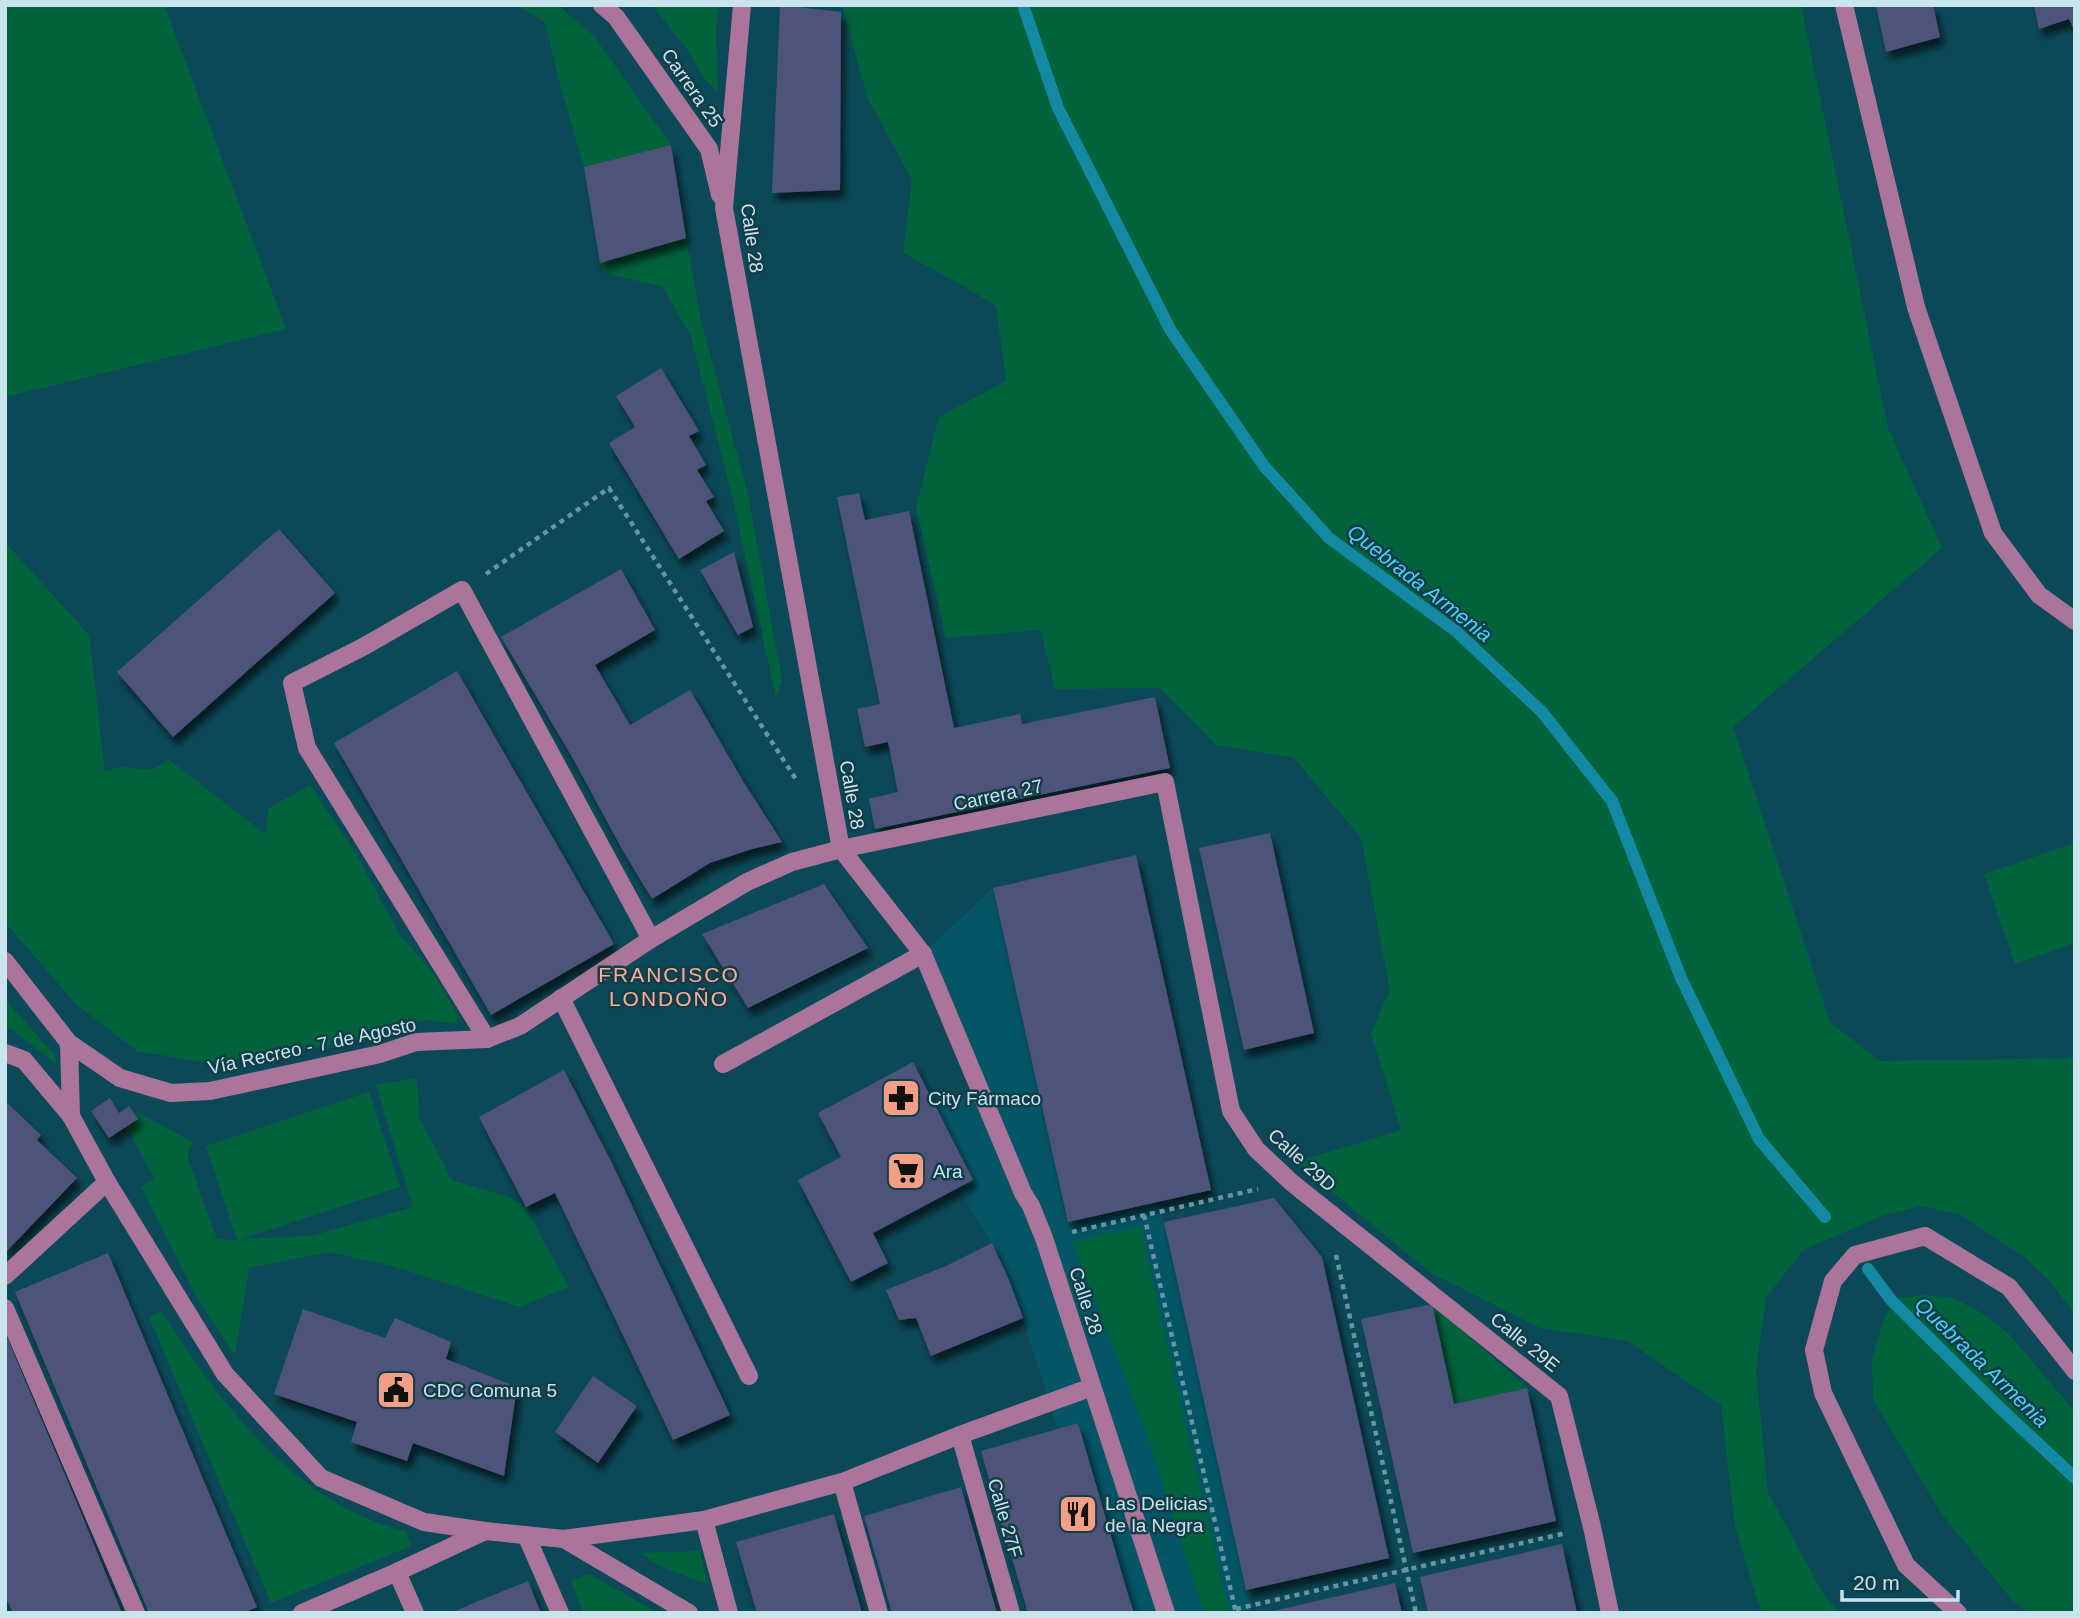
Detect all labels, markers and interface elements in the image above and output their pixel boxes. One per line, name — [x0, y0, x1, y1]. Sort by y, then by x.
street label: Carrera 25 — [657, 45, 727, 131]
street label: Calle 28 — [737, 202, 767, 274]
water label: Quebrada Armenia — [1343, 520, 1497, 646]
street label: Calle 28 — [836, 759, 868, 831]
street label: Carrera 27 — [951, 775, 1045, 815]
district label: FRANCISCO LONDOÑO — [598, 963, 740, 1010]
street label: Vía Recreo - 7 de Agosto — [206, 1014, 418, 1078]
pharmacy icon: City Fármaco — [880, 1077, 922, 1119]
place label: City Fármaco — [928, 1088, 1041, 1109]
street label: Calle 29D — [1264, 1124, 1340, 1196]
supermarket icon: Ara — [885, 1150, 927, 1192]
place label: Ara — [933, 1161, 963, 1182]
street label: Calle 28 — [1065, 1265, 1107, 1337]
water label: Quebrada Armenia — [1910, 1292, 2054, 1432]
street label: Calle 29E — [1486, 1308, 1564, 1376]
public building icon: CDC Comuna 5 — [375, 1369, 417, 1411]
place label: CDC Comuna 5 — [423, 1380, 557, 1401]
street label: Calle 27F — [984, 1476, 1026, 1560]
restaurant icon: Las Delicias de la Negra — [1057, 1493, 1099, 1535]
place label: Las Delicias de la Negra — [1105, 1493, 1207, 1536]
scale bar — [1842, 1558, 1958, 1602]
text: 20 m — [1853, 1571, 1900, 1594]

